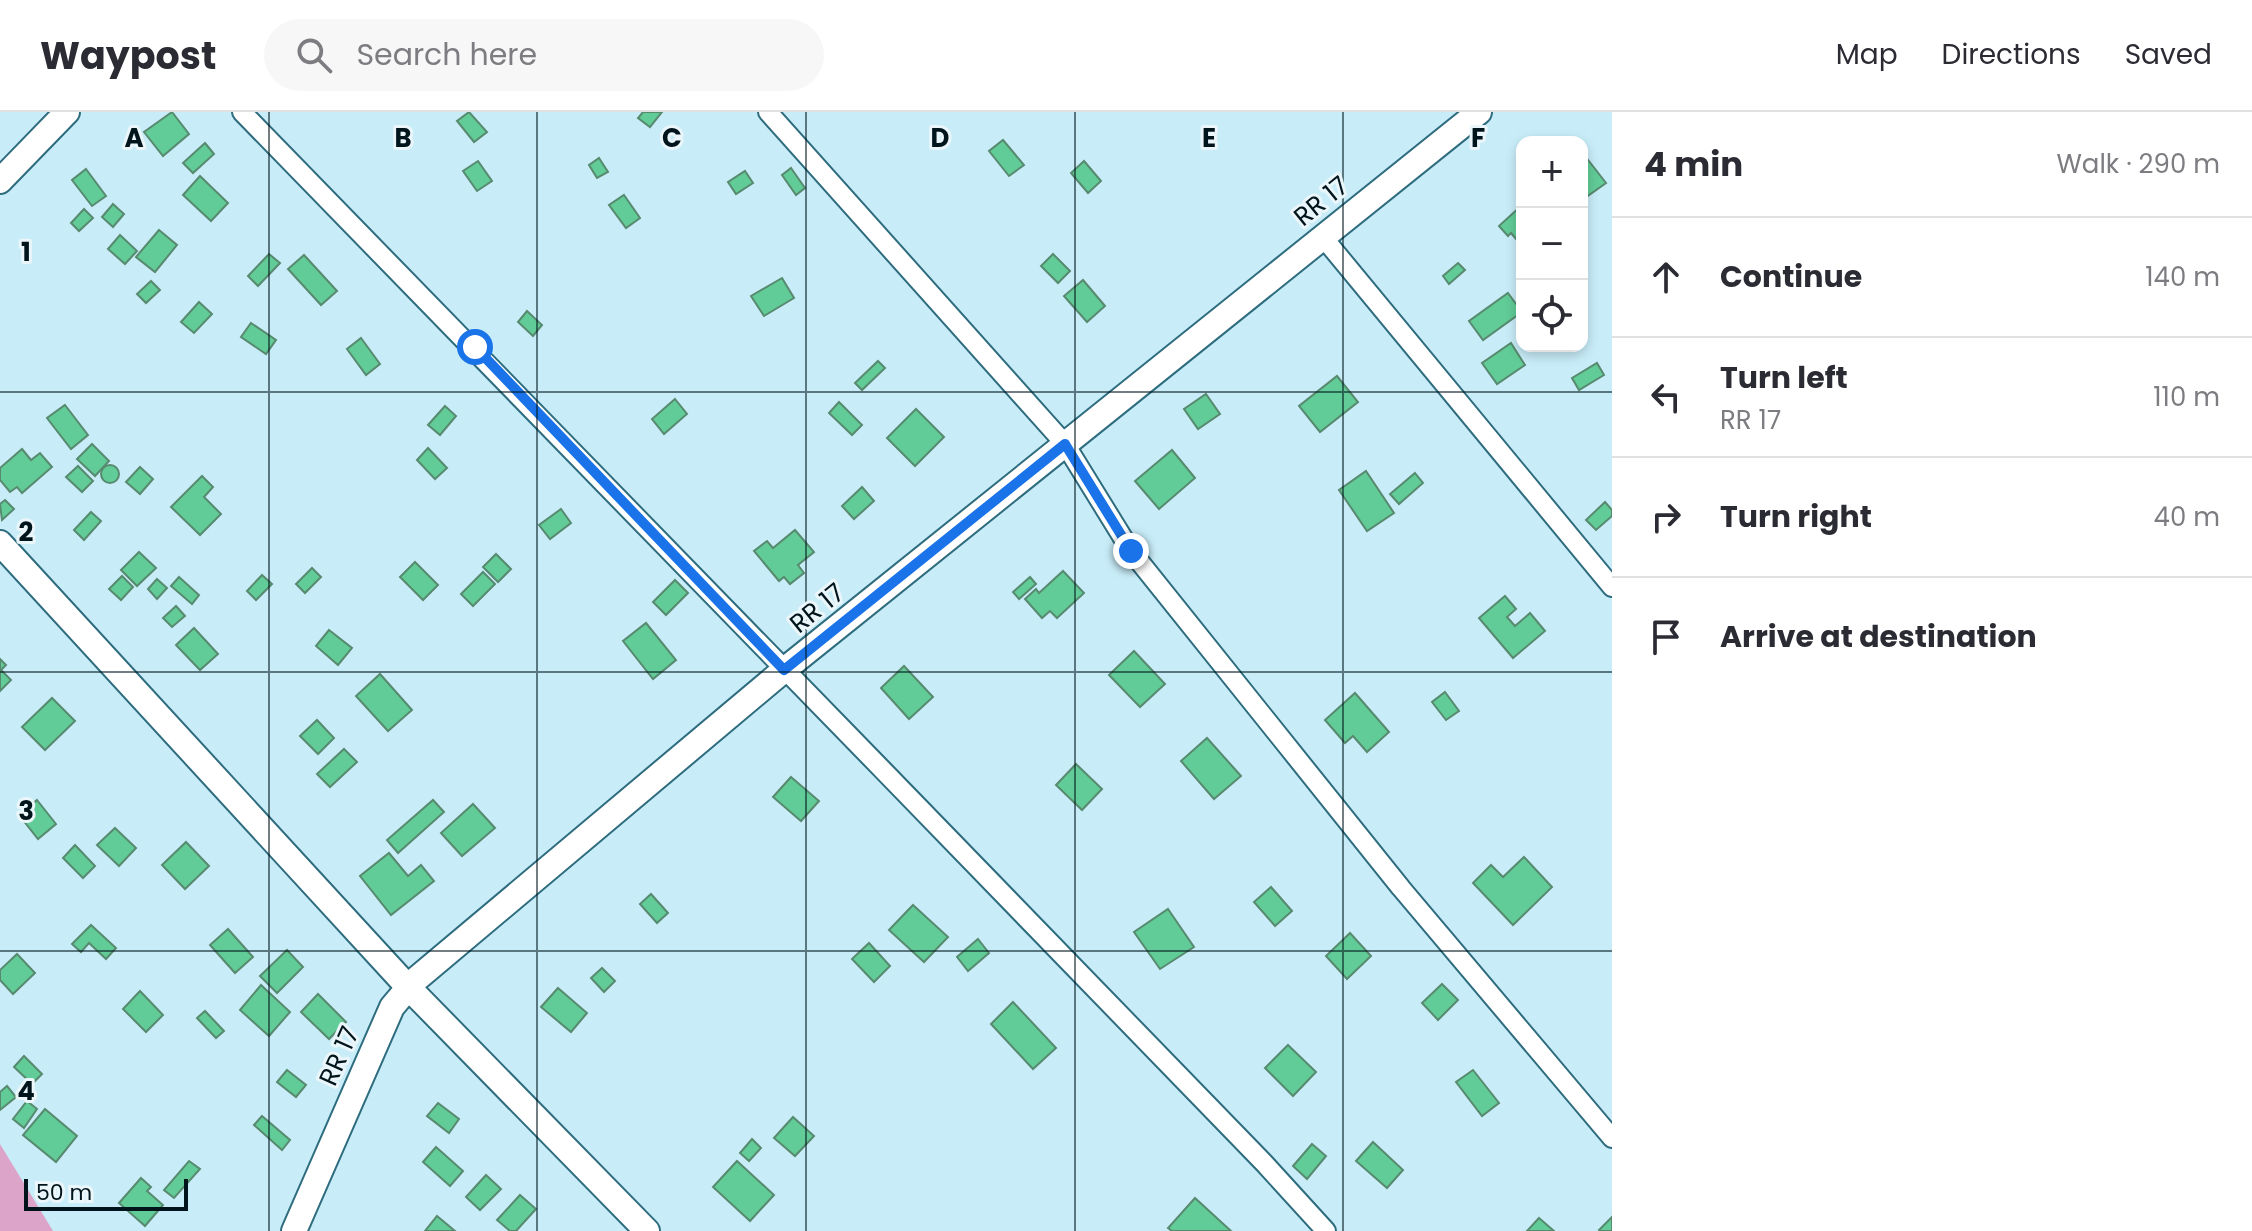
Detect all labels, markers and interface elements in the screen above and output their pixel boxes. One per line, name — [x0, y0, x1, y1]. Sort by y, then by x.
search box — [264, 19, 824, 91]
text: Waypost — [40, 29, 216, 82]
icon: search — [292, 33, 336, 77]
text: Search here — [356, 33, 537, 76]
text: Map — [1836, 35, 1898, 74]
text: Directions — [1942, 35, 2081, 74]
text: Saved — [2125, 35, 2212, 74]
text: A — [124, 120, 144, 156]
text: B — [394, 120, 412, 156]
text: C — [662, 120, 682, 156]
text: D — [931, 120, 950, 156]
text: E — [1202, 120, 1216, 156]
text: F — [1471, 120, 1485, 156]
map controls — [1516, 136, 1588, 352]
button: + — [1516, 136, 1588, 208]
text: 4 min — [1644, 140, 1743, 188]
text: Walk · 290 m — [2056, 146, 2220, 182]
street label: RR 17 — [1286, 168, 1356, 234]
button: − — [1516, 208, 1588, 280]
text: 1 — [21, 234, 31, 270]
icon: ahead — [1644, 255, 1688, 299]
text: Continue — [1720, 255, 1862, 298]
text: 140 m — [2145, 259, 2220, 295]
button: locate — [1516, 280, 1588, 352]
route start — [457, 329, 493, 365]
text: Turn left — [1720, 356, 1848, 399]
icon: left — [1644, 375, 1688, 419]
text: 110 m — [2153, 379, 2220, 415]
text: RR 17 — [1720, 402, 1781, 438]
icon: right — [1644, 495, 1688, 539]
text: Turn right — [1720, 495, 1872, 538]
text: 40 m — [2154, 499, 2220, 535]
text: 2 — [19, 514, 34, 550]
route end — [1113, 533, 1149, 569]
street label: RR 17 — [782, 575, 852, 641]
icon: arrive — [1644, 615, 1688, 659]
text: Arrive at destination — [1720, 615, 2037, 658]
text: 3 — [18, 793, 34, 829]
street label: RR 17 — [310, 1021, 368, 1091]
text: 4 — [17, 1073, 35, 1109]
scale bar — [24, 1175, 188, 1211]
text: 50 m — [36, 1177, 92, 1208]

